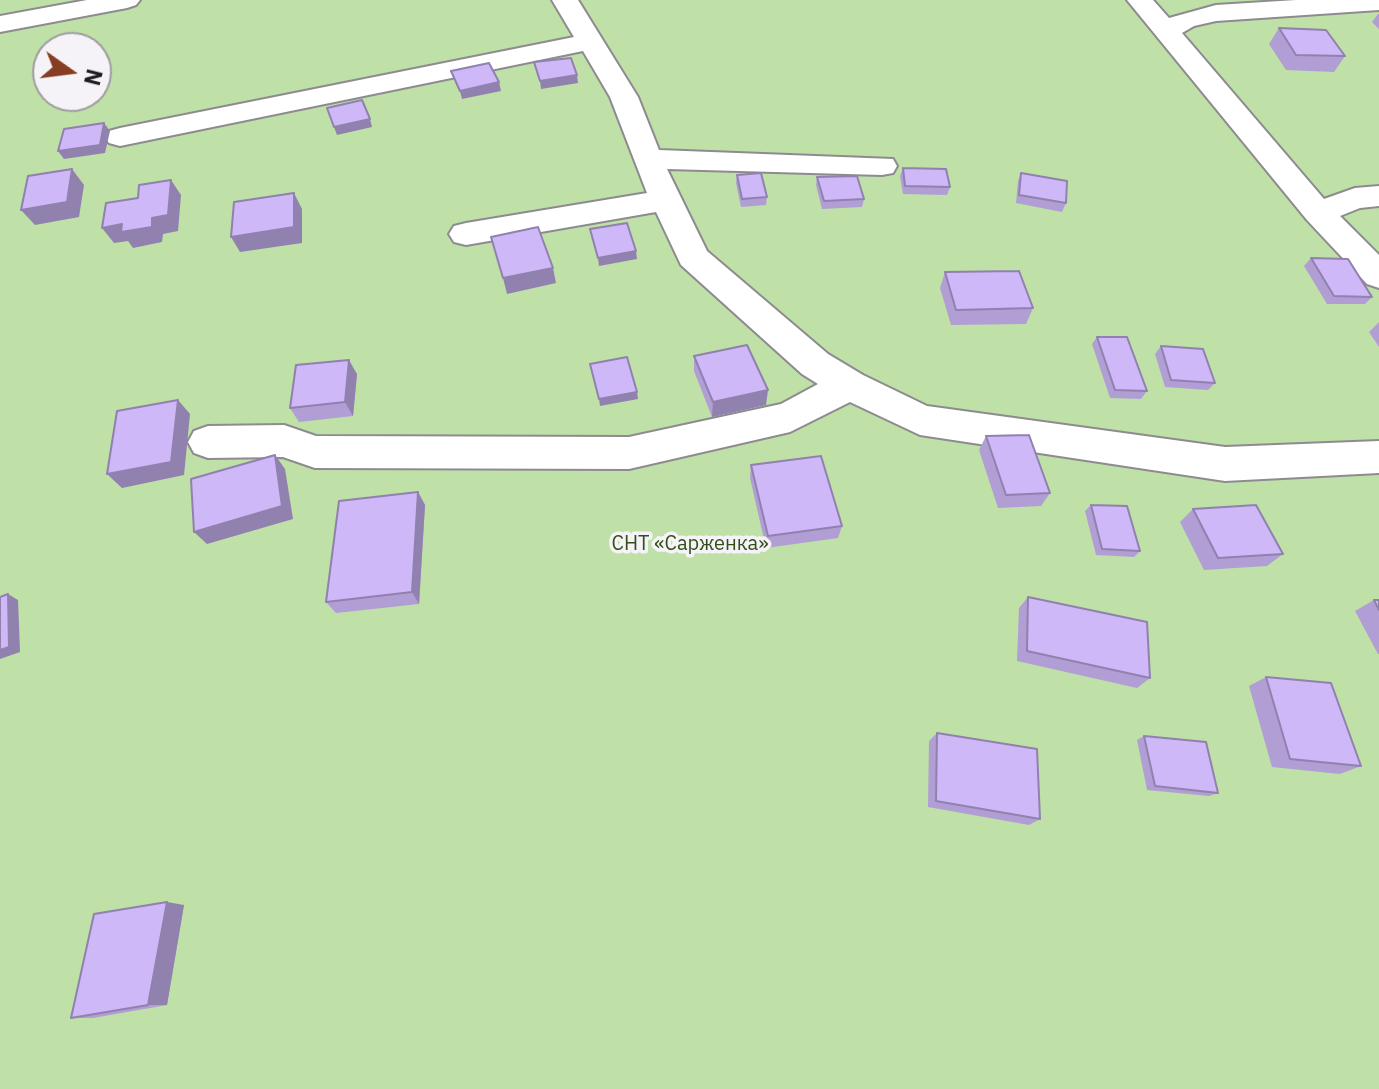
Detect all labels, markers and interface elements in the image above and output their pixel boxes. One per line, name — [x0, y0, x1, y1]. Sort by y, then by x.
north arrow — [32, 32, 112, 112]
text: N — [78, 66, 110, 89]
park label: СНТ «Сарженка» — [612, 532, 768, 556]

